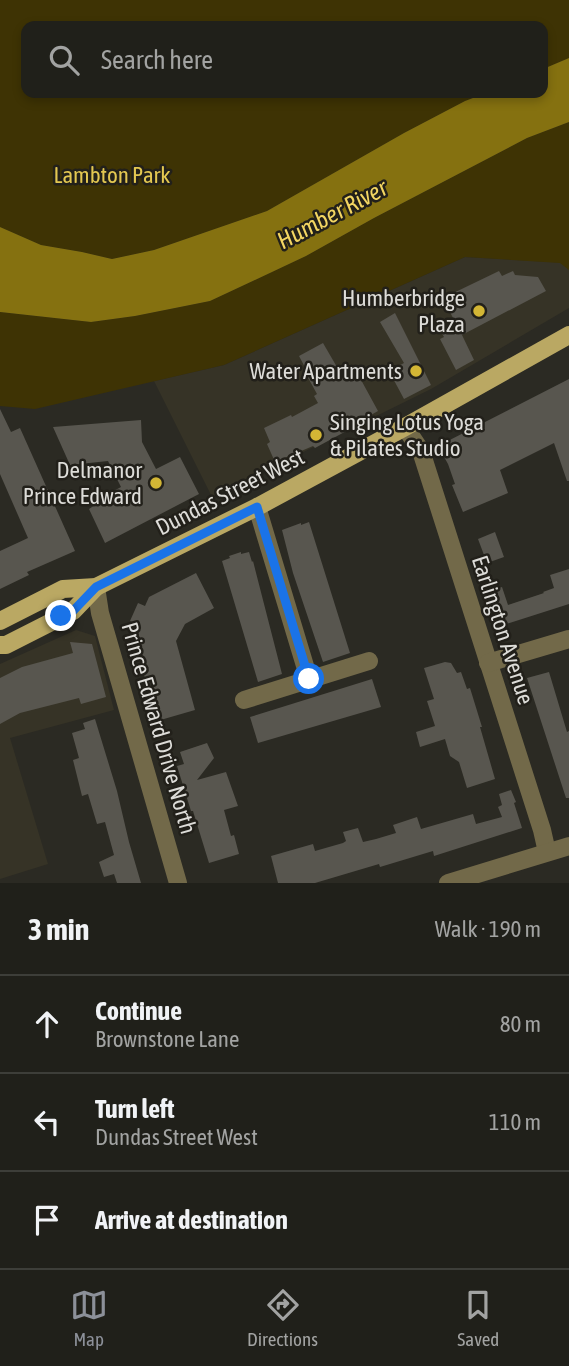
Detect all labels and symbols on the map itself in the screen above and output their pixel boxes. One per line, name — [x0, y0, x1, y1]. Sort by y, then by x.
park label: Lambton Park — [54, 162, 170, 188]
water label: Humber River — [272, 173, 392, 254]
place label: Humberbridge Plaza — [342, 285, 465, 337]
marker: Humberbridge Plaza — [471, 303, 487, 319]
place label: Water Apartments — [250, 358, 402, 384]
marker: Water Apartments — [408, 363, 424, 379]
place label: Singing Lotus Yoga & Pilates Studio — [330, 409, 484, 461]
marker: Singing Lotus Yoga & Pilates Studio — [308, 427, 324, 443]
street label: Dundas Street West — [152, 443, 308, 541]
place label: Delmanor Prince Edward — [23, 457, 143, 509]
marker: Delmanor Prince Edward — [148, 475, 164, 491]
street label: Earlington Avenue — [467, 552, 539, 708]
route end — [45, 600, 76, 631]
street label: Prince Edward Drive North — [116, 619, 202, 837]
route start — [293, 663, 324, 694]

